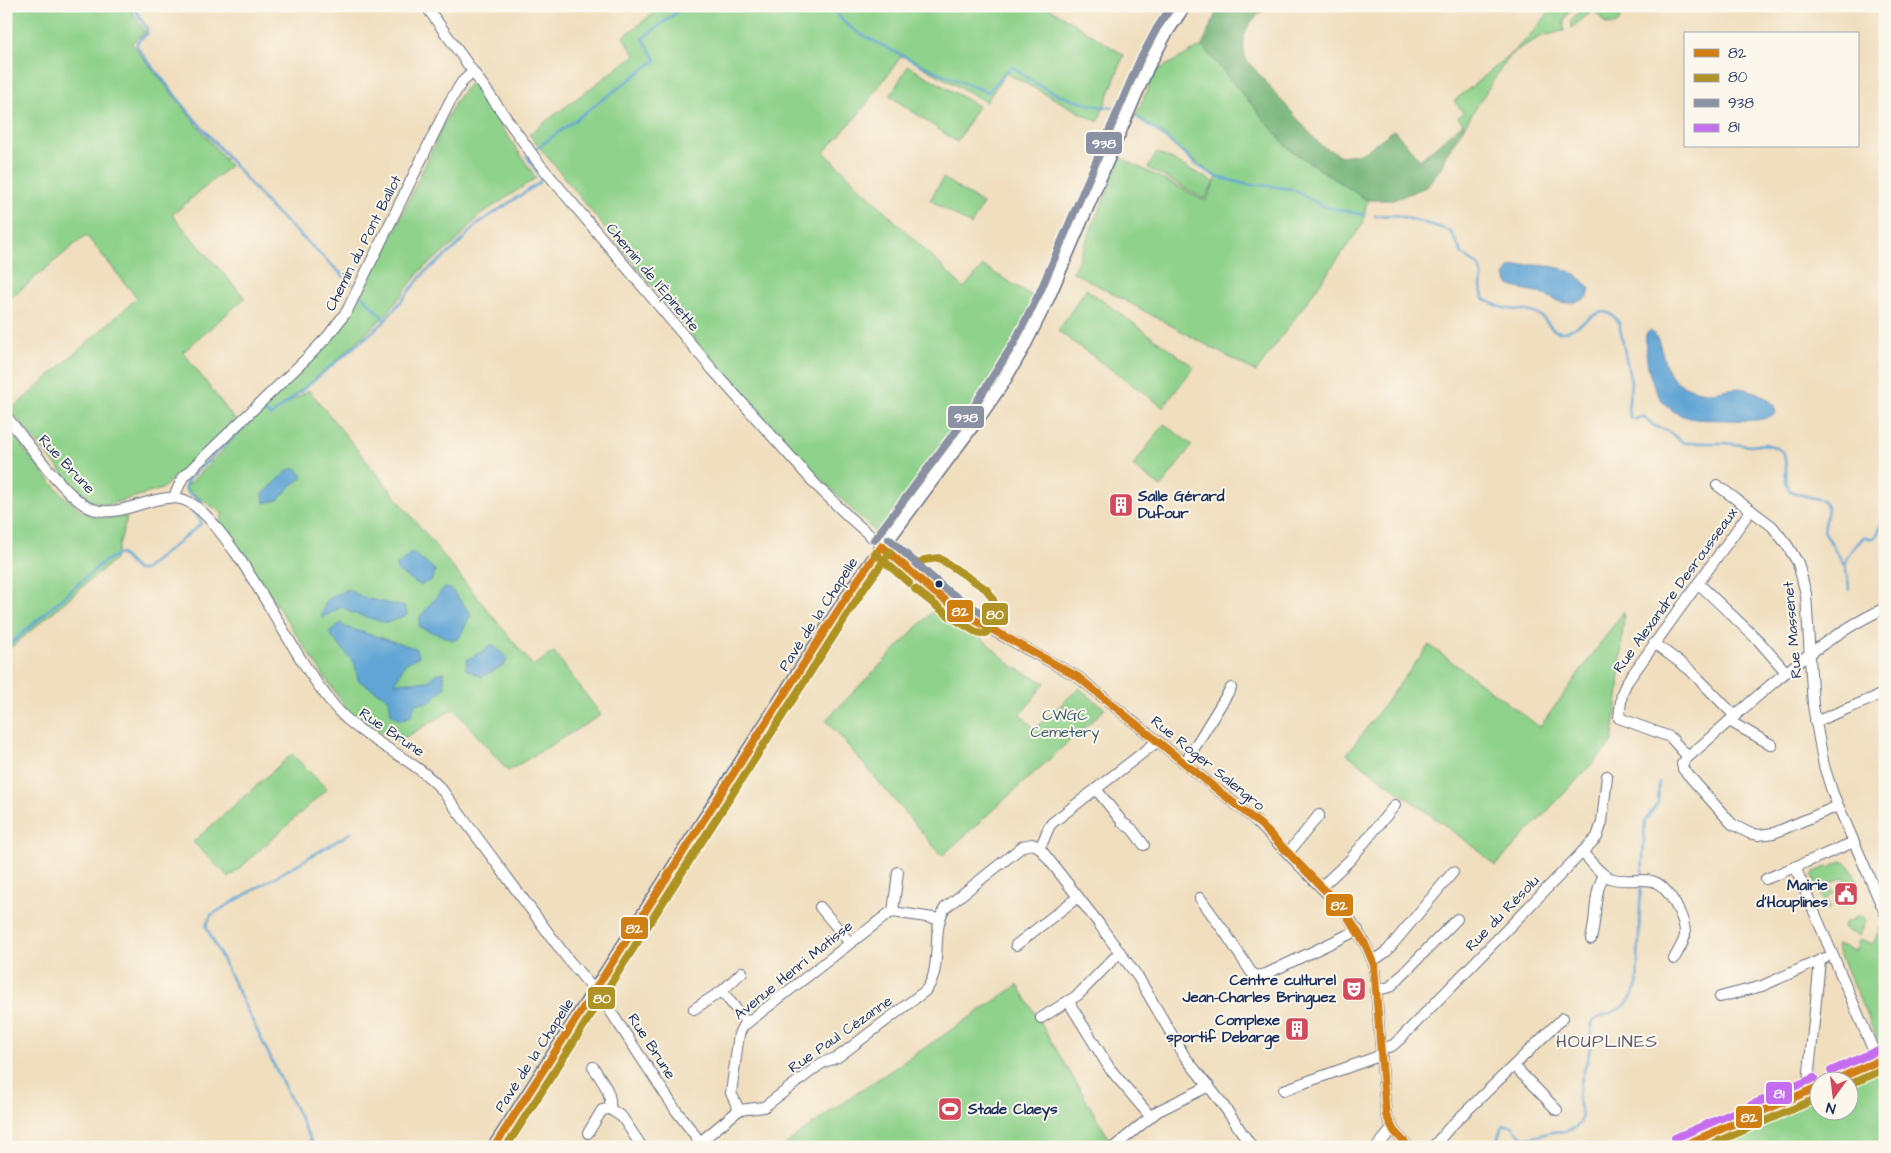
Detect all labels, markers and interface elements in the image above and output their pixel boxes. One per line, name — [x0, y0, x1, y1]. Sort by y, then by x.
legend — [1684, 32, 1858, 148]
text: 82 — [1728, 43, 1747, 64]
text: 80 — [1728, 67, 1748, 88]
text: 938 — [1728, 93, 1754, 114]
text: 81 — [1728, 117, 1740, 138]
line badge: 938 — [1085, 131, 1123, 155]
text: 938 — [1092, 134, 1116, 154]
street label: Chemin du Pont Ballot — [320, 172, 407, 315]
street label: Chemin de l'Épinette — [601, 219, 704, 336]
line badge: 938 — [947, 405, 985, 429]
text: 938 — [954, 408, 978, 428]
street label: Rue Brune — [34, 430, 100, 499]
place label: Salle Gérard Dufour — [1137, 486, 1225, 524]
building icon: Salle Gérard Dufour — [1108, 492, 1134, 518]
street label: Rue Alexandre Desrousseaux — [1608, 502, 1743, 677]
street label: Pavé de la Chapelle — [774, 553, 863, 675]
unlabelled marker — [934, 579, 944, 589]
street label: Rue Massenet — [1778, 581, 1807, 679]
line badge: 82 — [946, 599, 974, 623]
text: 82 — [951, 602, 970, 622]
line badge: 80 — [981, 602, 1009, 626]
text: 80 — [986, 605, 1004, 625]
street label: Rue Brune — [355, 703, 429, 762]
park label: CWGC Cemetery — [1030, 705, 1100, 744]
street label: Rue Roger Salengro — [1146, 711, 1270, 817]
street label: Rue du Résolu — [1461, 870, 1544, 956]
place label: Mairie d'Houplines — [1756, 875, 1828, 913]
public building icon: Mairie d'Houplines — [1833, 881, 1859, 907]
line badge: 82 — [1325, 893, 1354, 917]
text: 82 — [1330, 896, 1349, 916]
line badge: 82 — [620, 916, 649, 940]
street label: Avenue Henri Matisse — [729, 916, 857, 1025]
text: 82 — [625, 919, 644, 939]
place label: Centre culturel Jean-Charles Bringuez — [1182, 970, 1337, 1010]
theatre icon: Centre culturel Jean-Charles Bringuez — [1341, 976, 1367, 1002]
line badge: 80 — [587, 986, 616, 1010]
text: 80 — [593, 989, 611, 1009]
street label: Rue Paul Cézanne — [784, 991, 896, 1078]
street label: Pavé de la Chapelle — [490, 994, 579, 1116]
street label: Rue Brune — [622, 1009, 681, 1083]
place label: Complexe sportif Debarge — [1166, 1010, 1280, 1050]
building icon: Complexe sportif Debarge — [1284, 1016, 1310, 1042]
district label: HOUPLINES — [1556, 1029, 1658, 1054]
north arrow — [1808, 1070, 1858, 1120]
line badge: 81 — [1765, 1081, 1793, 1105]
text: 81 — [1774, 1084, 1785, 1104]
sports icon: Stade Claeys — [937, 1096, 963, 1122]
text: N — [1824, 1097, 1838, 1118]
place label: Stade Claeys — [967, 1099, 1058, 1121]
line badge: 82 — [1735, 1105, 1763, 1129]
text: 82 — [1740, 1108, 1759, 1128]

